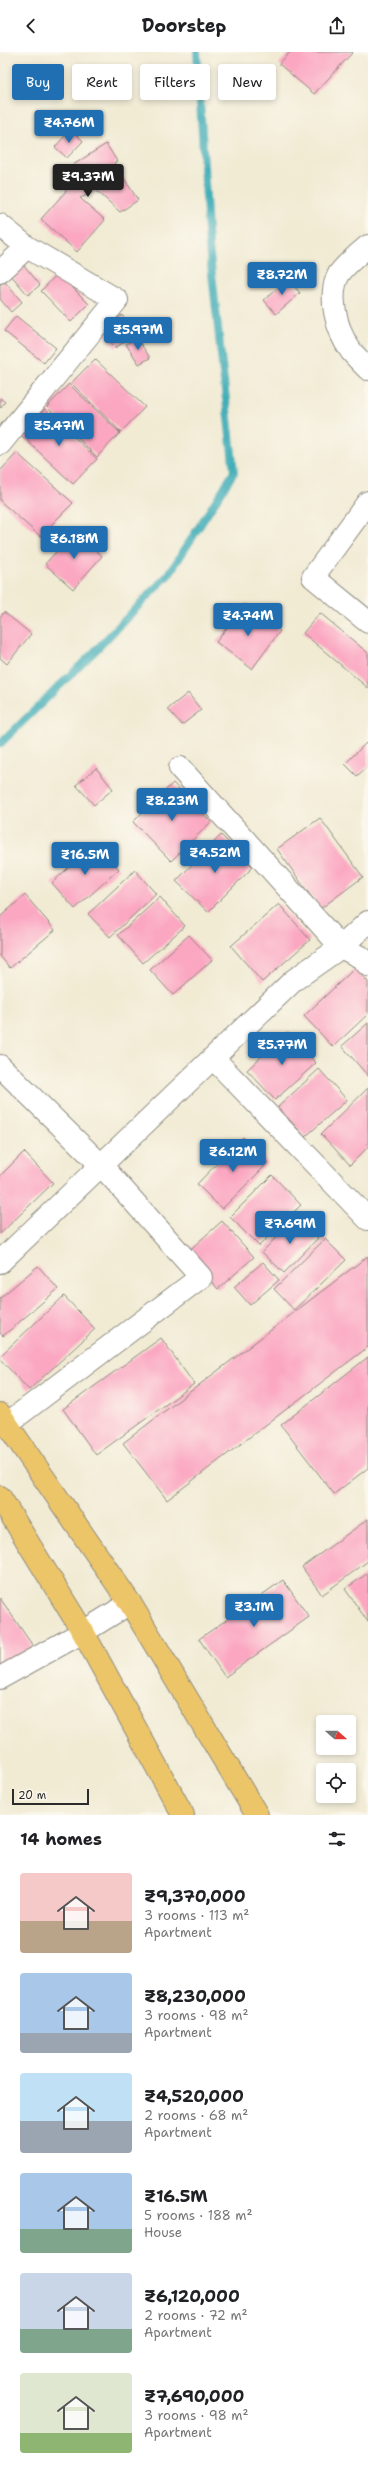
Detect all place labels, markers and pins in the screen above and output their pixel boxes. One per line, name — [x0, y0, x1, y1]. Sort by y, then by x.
pin: ₹4.76M — [36, 110, 102, 144]
pin: ₹9.37M — [55, 164, 121, 198]
pin: ₹8.72M — [249, 262, 315, 296]
pin: ₹5.97M — [105, 317, 171, 351]
pin: ₹5.47M — [26, 413, 92, 447]
pin: ₹6.18M — [41, 526, 107, 560]
pin: ₹4.74M — [215, 603, 281, 637]
pin: ₹8.23M — [139, 788, 205, 822]
pin: ₹4.52M — [182, 840, 248, 874]
pin: ₹16.5M — [52, 842, 118, 876]
pin: ₹5.77M — [249, 1032, 315, 1066]
pin: ₹6.12M — [200, 1139, 266, 1173]
pin: ₹7.69M — [257, 1211, 323, 1245]
pin: ₹3.1M — [226, 1594, 282, 1628]

